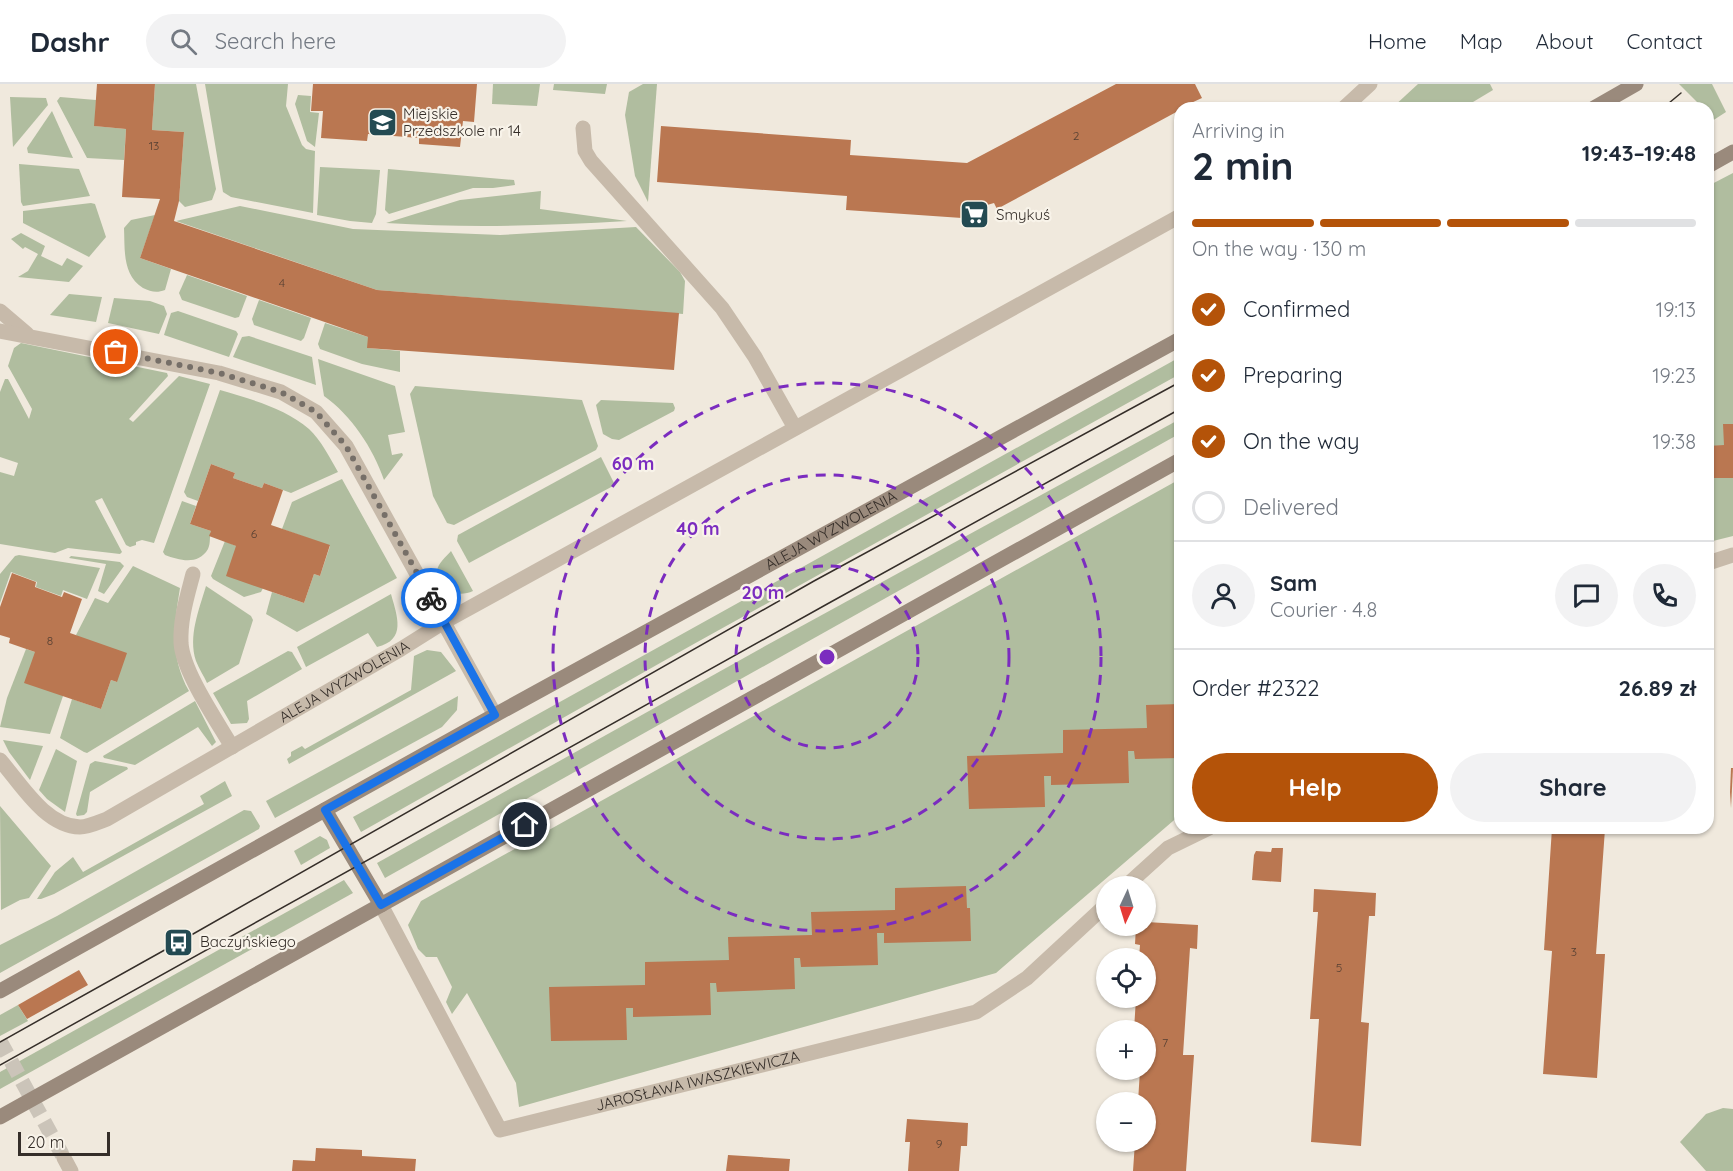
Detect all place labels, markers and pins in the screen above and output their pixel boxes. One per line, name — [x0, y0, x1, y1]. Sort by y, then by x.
place label: Miejskie Przedszkole nr 14 — [403, 104, 521, 140]
school or university icon: Miejskie Przedszkole nr 14 — [366, 107, 398, 139]
supermarket icon: Smykuś — [959, 199, 991, 231]
place label: Smykuś — [996, 205, 1050, 224]
pin — [90, 326, 141, 377]
centre of rings — [817, 647, 837, 667]
pin — [499, 799, 550, 850]
bus stop icon: Baczyńskiego — [163, 926, 195, 958]
place label: Baczyńskiego — [200, 932, 296, 951]

